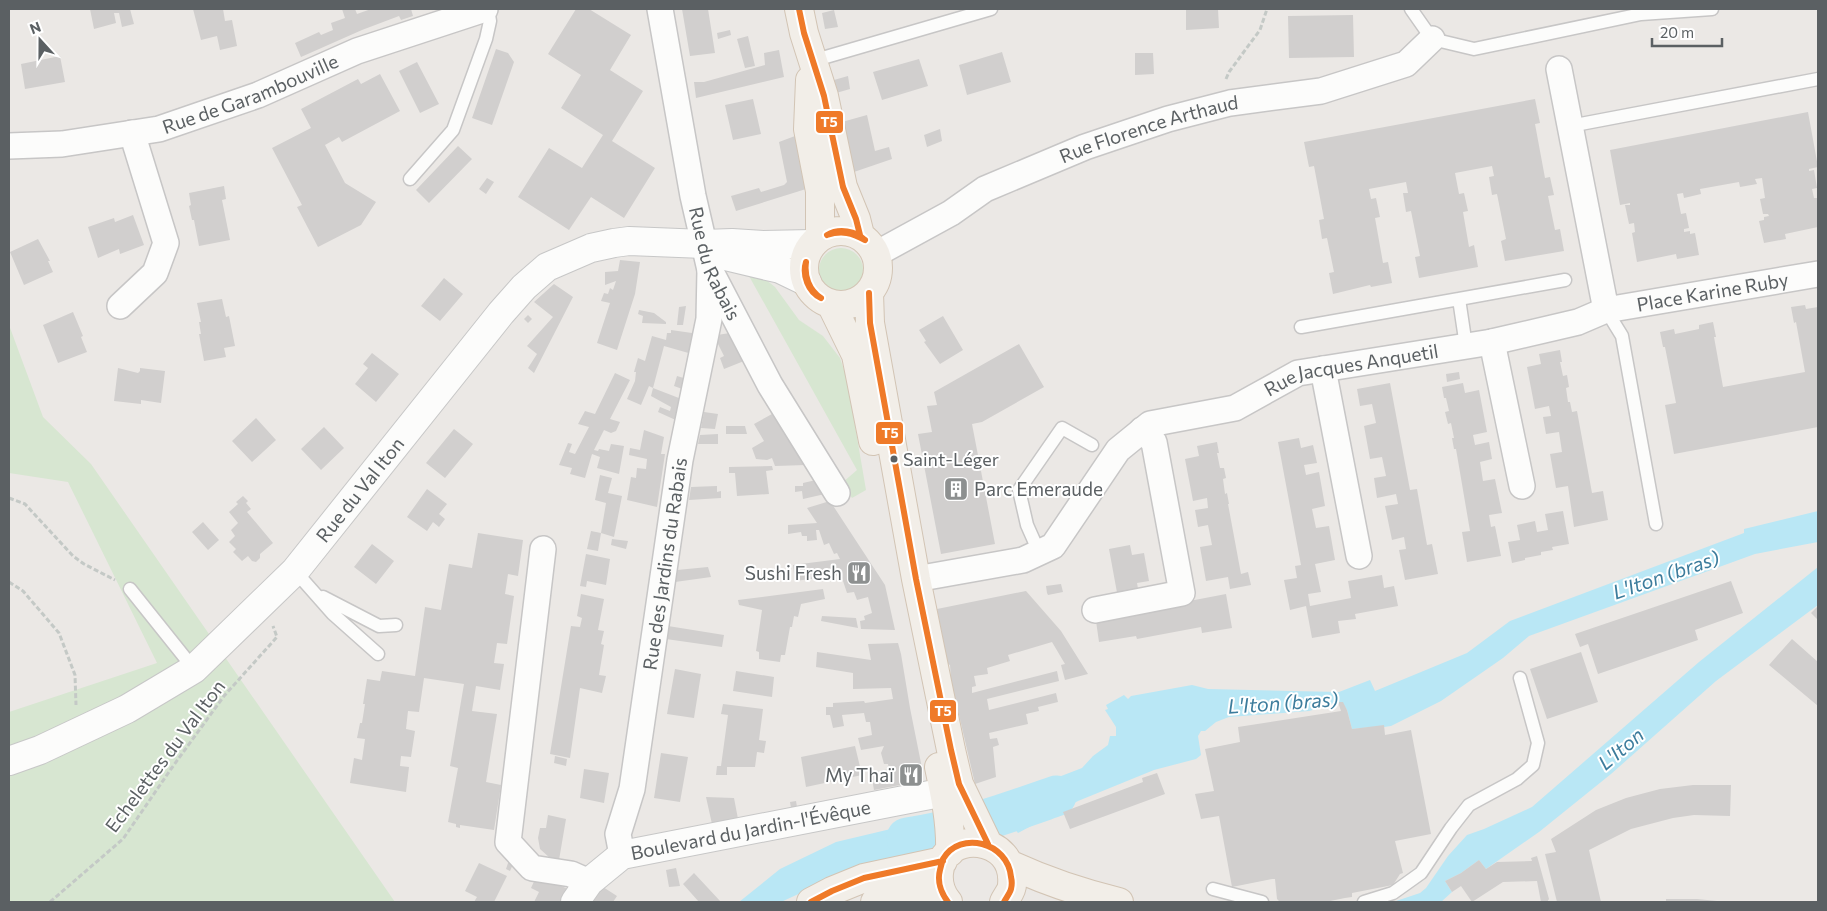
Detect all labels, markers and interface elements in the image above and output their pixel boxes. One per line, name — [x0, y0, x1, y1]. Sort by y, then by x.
north arrow — [15, 15, 65, 65]
scale bar — [1652, 15, 1722, 47]
text: N — [27, 18, 43, 37]
text: 20 m — [1660, 23, 1694, 41]
street label: Rue de Garambouville — [159, 49, 342, 138]
street label: Rue Florence Arthaud — [1056, 90, 1239, 167]
line badge: T5 — [815, 110, 844, 134]
text: T5 — [820, 113, 838, 130]
street label: Rue du Rabais — [685, 204, 746, 324]
street label: Place Karine Ruby — [1635, 267, 1790, 316]
street label: Rue Jacques Anquetil — [1260, 339, 1440, 401]
line badge: T5 — [875, 421, 904, 445]
text: T5 — [881, 424, 899, 441]
street label: Rue du Val Iton — [311, 432, 408, 546]
place label: Saint-Léger — [903, 448, 999, 470]
marker: Saint-Léger — [889, 454, 899, 464]
street label: Rue des Jardins du Rabais — [637, 456, 691, 672]
building icon: Parc Emeraude — [943, 476, 969, 502]
place label: Parc Emeraude — [974, 477, 1103, 500]
water label: L'Iton (bras) — [1609, 545, 1722, 603]
restaurant icon: Sushi Fresh — [846, 560, 872, 586]
place label: Sushi Fresh — [745, 561, 842, 584]
street label: Echelettes du Val Iton — [100, 675, 229, 836]
water label: L'Iton (bras) — [1227, 686, 1339, 718]
line badge: T5 — [929, 699, 957, 723]
text: T5 — [934, 702, 952, 719]
water label: L'Iton — [1593, 722, 1648, 774]
restaurant icon: My Thaï — [898, 762, 924, 788]
place label: My Thaï — [825, 763, 895, 786]
street label: Boulevard du Jardin-l'Évêque — [629, 795, 872, 864]

